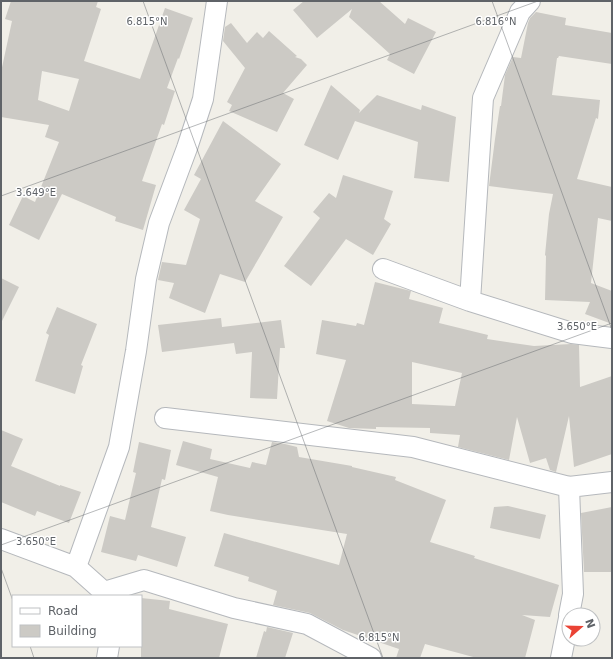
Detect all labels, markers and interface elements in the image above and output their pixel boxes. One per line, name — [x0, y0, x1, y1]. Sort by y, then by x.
text: 6.815°N — [126, 16, 168, 27]
text: 6.816°N — [475, 16, 517, 27]
text: 3.649°E — [16, 187, 56, 198]
text: 3.650°E — [557, 321, 597, 332]
text: 3.650°E — [16, 536, 56, 547]
legend — [12, 595, 142, 647]
text: Road — [48, 604, 78, 618]
north arrow — [561, 607, 601, 647]
text: N — [582, 617, 598, 630]
text: Building — [48, 624, 97, 638]
text: 6.815°N — [358, 632, 400, 643]

